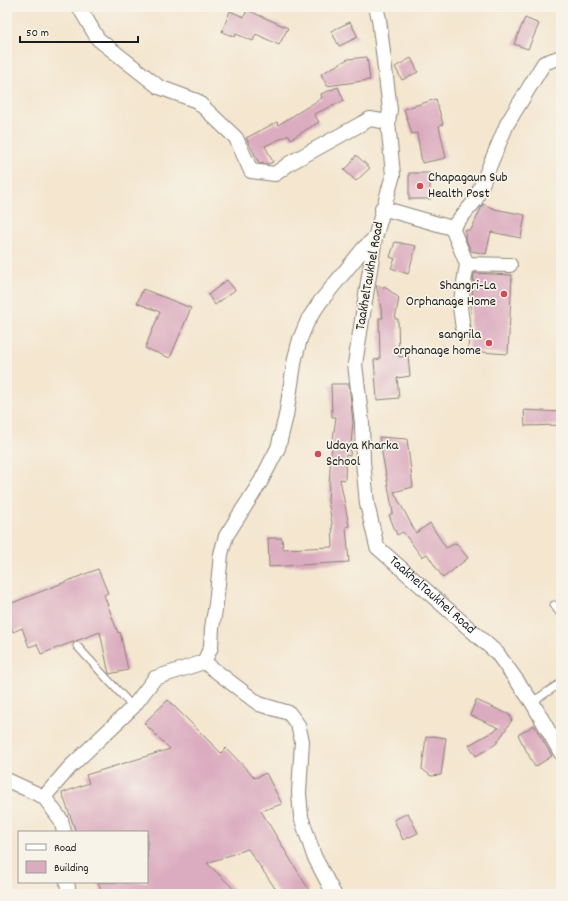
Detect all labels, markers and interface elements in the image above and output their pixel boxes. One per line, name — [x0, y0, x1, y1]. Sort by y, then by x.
scale bar — [20, 18, 138, 44]
text: 50 m — [26, 25, 49, 42]
place label: Chapagaun Sub Health Post — [428, 168, 508, 204]
marker: Chapagaun Sub Health Post — [415, 181, 425, 191]
street label: TaakhelTaukhel Road — [351, 220, 389, 332]
place label: Shangri-La Orphanage Home — [406, 276, 496, 312]
marker: Shangri-La Orphanage Home — [499, 289, 509, 299]
place label: sangrila orphanage home — [393, 325, 481, 361]
marker: sangrila orphanage home — [484, 338, 494, 348]
place label: Udaya Kharka School — [326, 436, 399, 472]
marker: Udaya Kharka School — [313, 449, 323, 459]
street label: TaakhelTaukhel Road — [384, 552, 480, 639]
legend — [18, 831, 148, 883]
text: Road — [54, 840, 76, 857]
text: Building — [54, 860, 89, 877]

